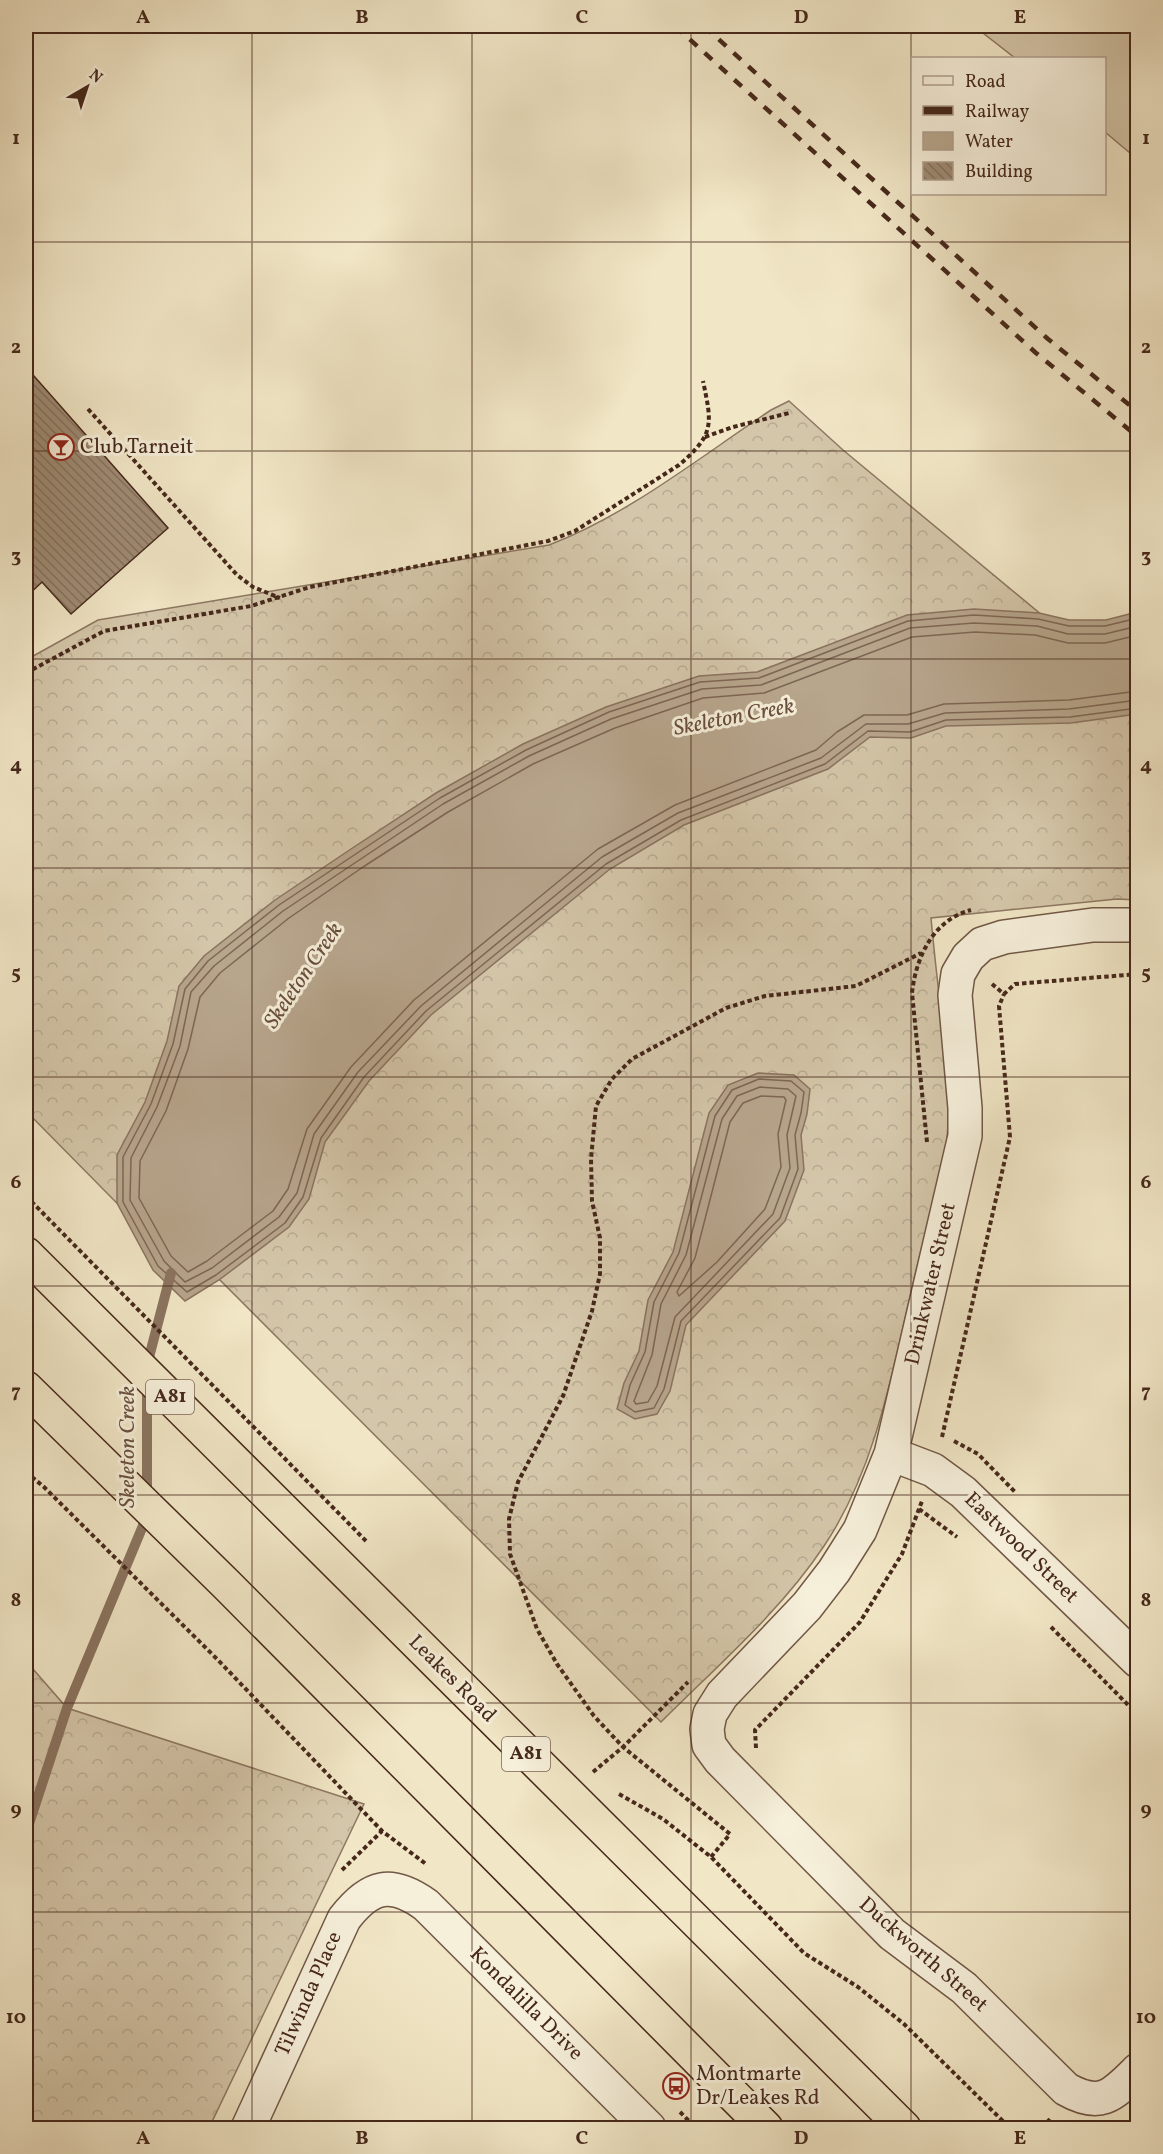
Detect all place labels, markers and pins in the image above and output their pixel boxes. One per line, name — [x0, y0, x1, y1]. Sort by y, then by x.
bar icon: Club Tarneit — [46, 432, 76, 462]
place label: Club Tarneit — [80, 433, 193, 462]
place label: Montmarte Dr/Leakes Rd — [696, 2060, 820, 2113]
bus stop icon: Montmarte Dr/Leakes Rd — [661, 2071, 691, 2101]

